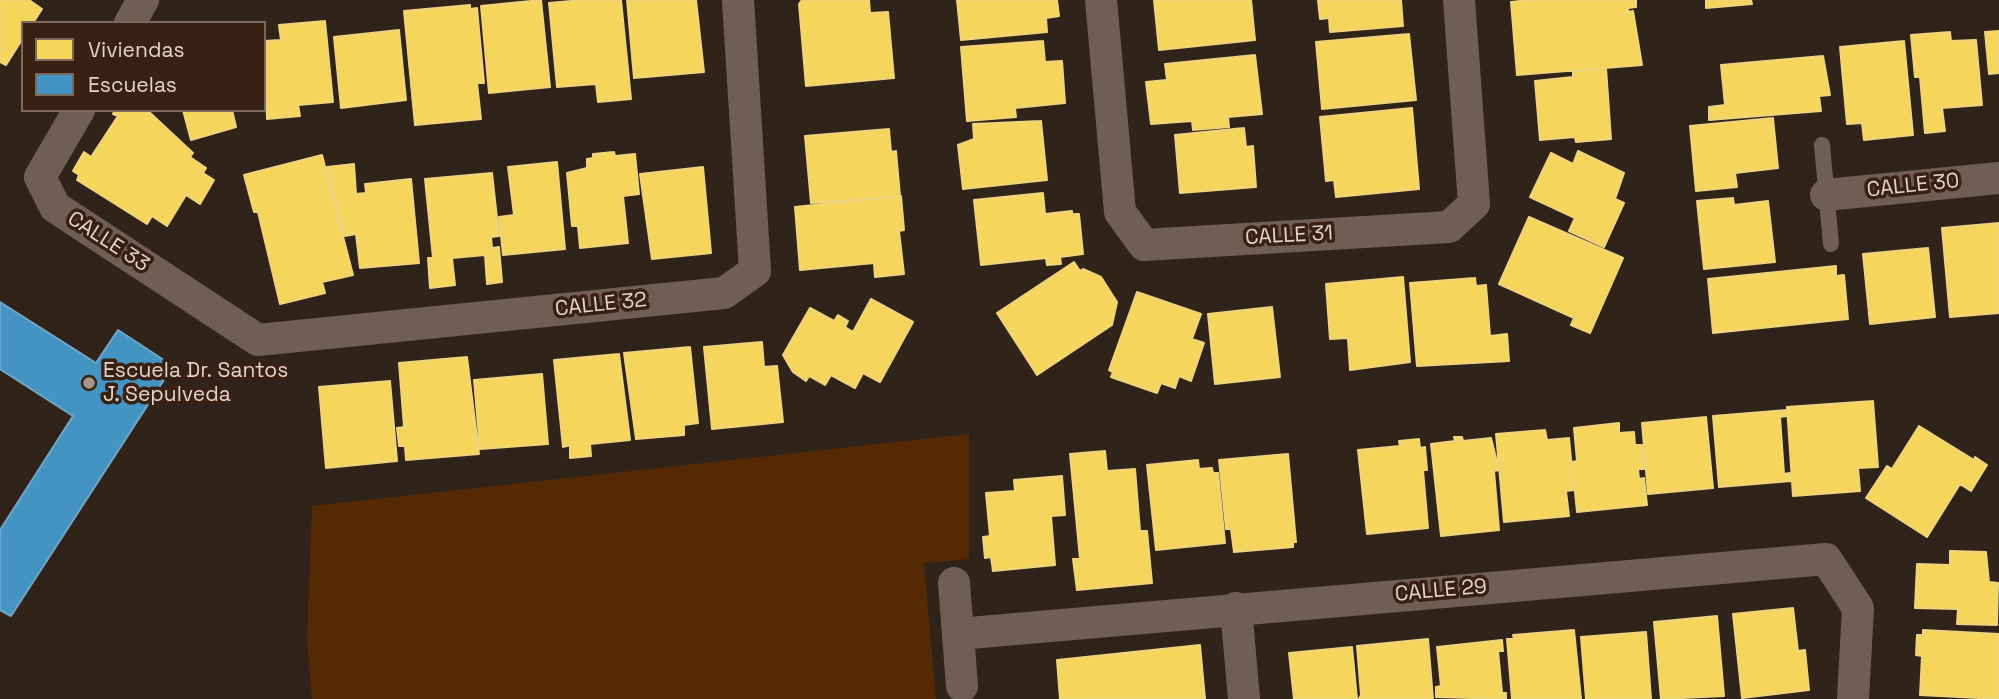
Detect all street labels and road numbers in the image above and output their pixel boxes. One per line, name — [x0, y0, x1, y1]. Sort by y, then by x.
street label: CALLE 30 — [1866, 169, 1960, 203]
street label: CALLE 33 — [63, 206, 153, 278]
street label: CALLE 31 — [1244, 221, 1334, 251]
street label: CALLE 32 — [554, 288, 648, 322]
street label: CALLE 29 — [1394, 574, 1488, 608]

